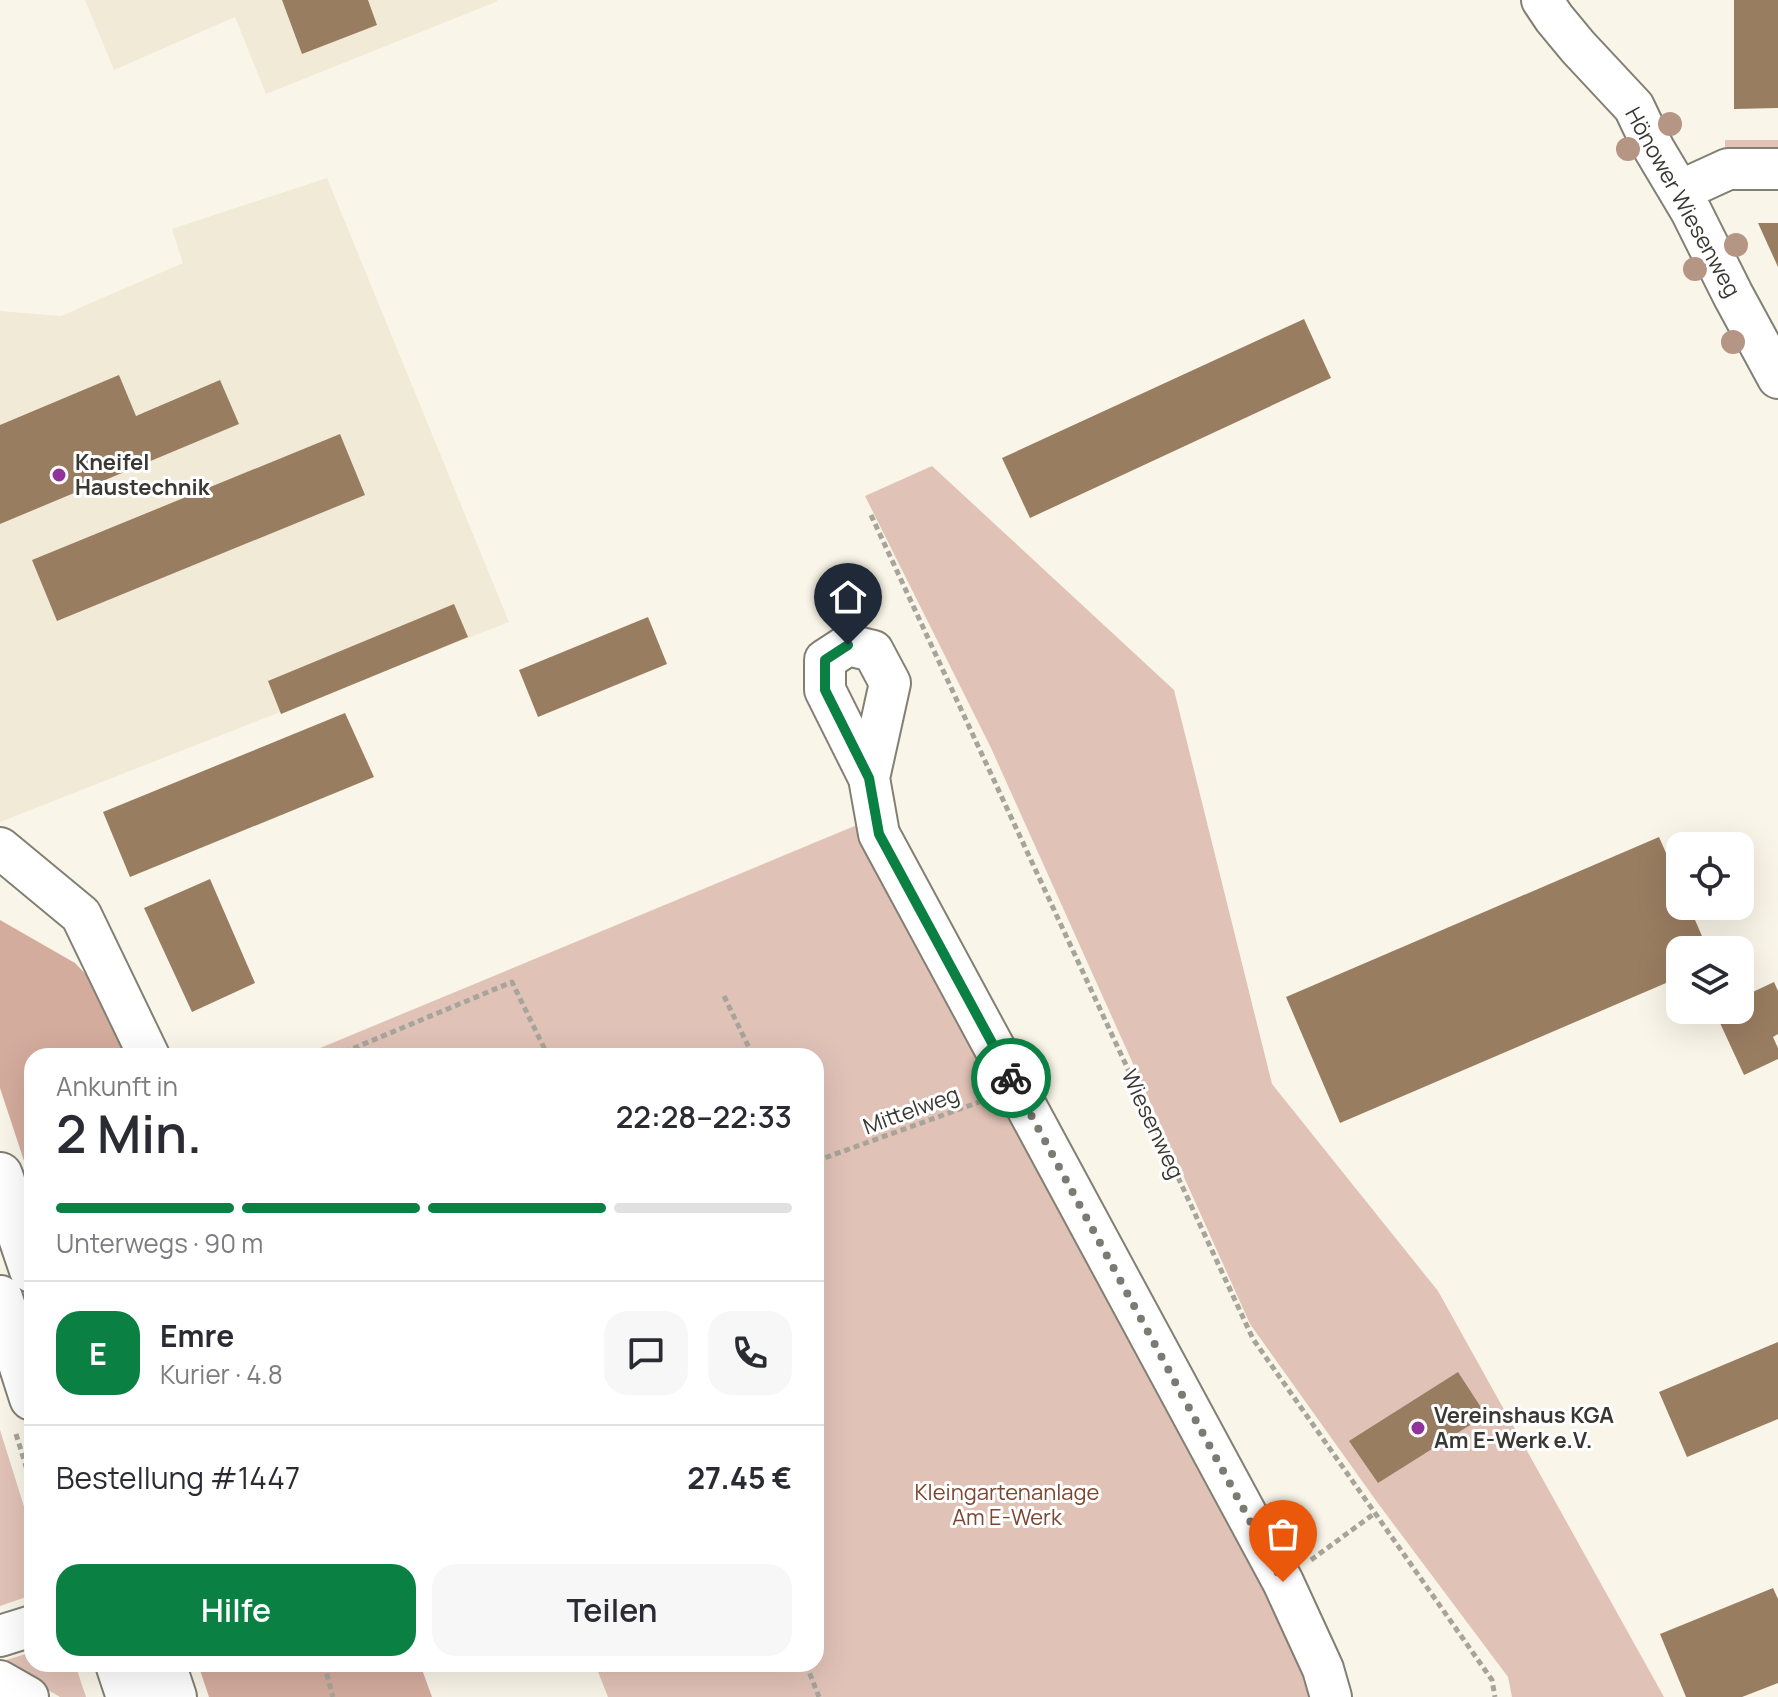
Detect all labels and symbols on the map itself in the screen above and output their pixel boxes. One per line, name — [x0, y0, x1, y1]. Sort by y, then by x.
street label: Hönower Wiesenweg — [1618, 102, 1748, 302]
place label: Kneifel Haustechnik — [75, 447, 211, 502]
marker: Kneifel Haustechnik — [50, 466, 68, 484]
pin — [814, 563, 882, 645]
courier — [971, 1038, 1051, 1118]
street label: Wiesenweg — [1115, 1064, 1191, 1184]
street label: Mittelweg — [859, 1079, 963, 1141]
place label: Vereinshaus KGA Am E-Werk e.V. — [1434, 1400, 1614, 1455]
marker: Vereinshaus KGA Am E-Werk e.V. — [1409, 1419, 1427, 1437]
park label: Kleingartenanlage Am E-Werk — [915, 1477, 1100, 1532]
pin — [1249, 1500, 1317, 1582]

